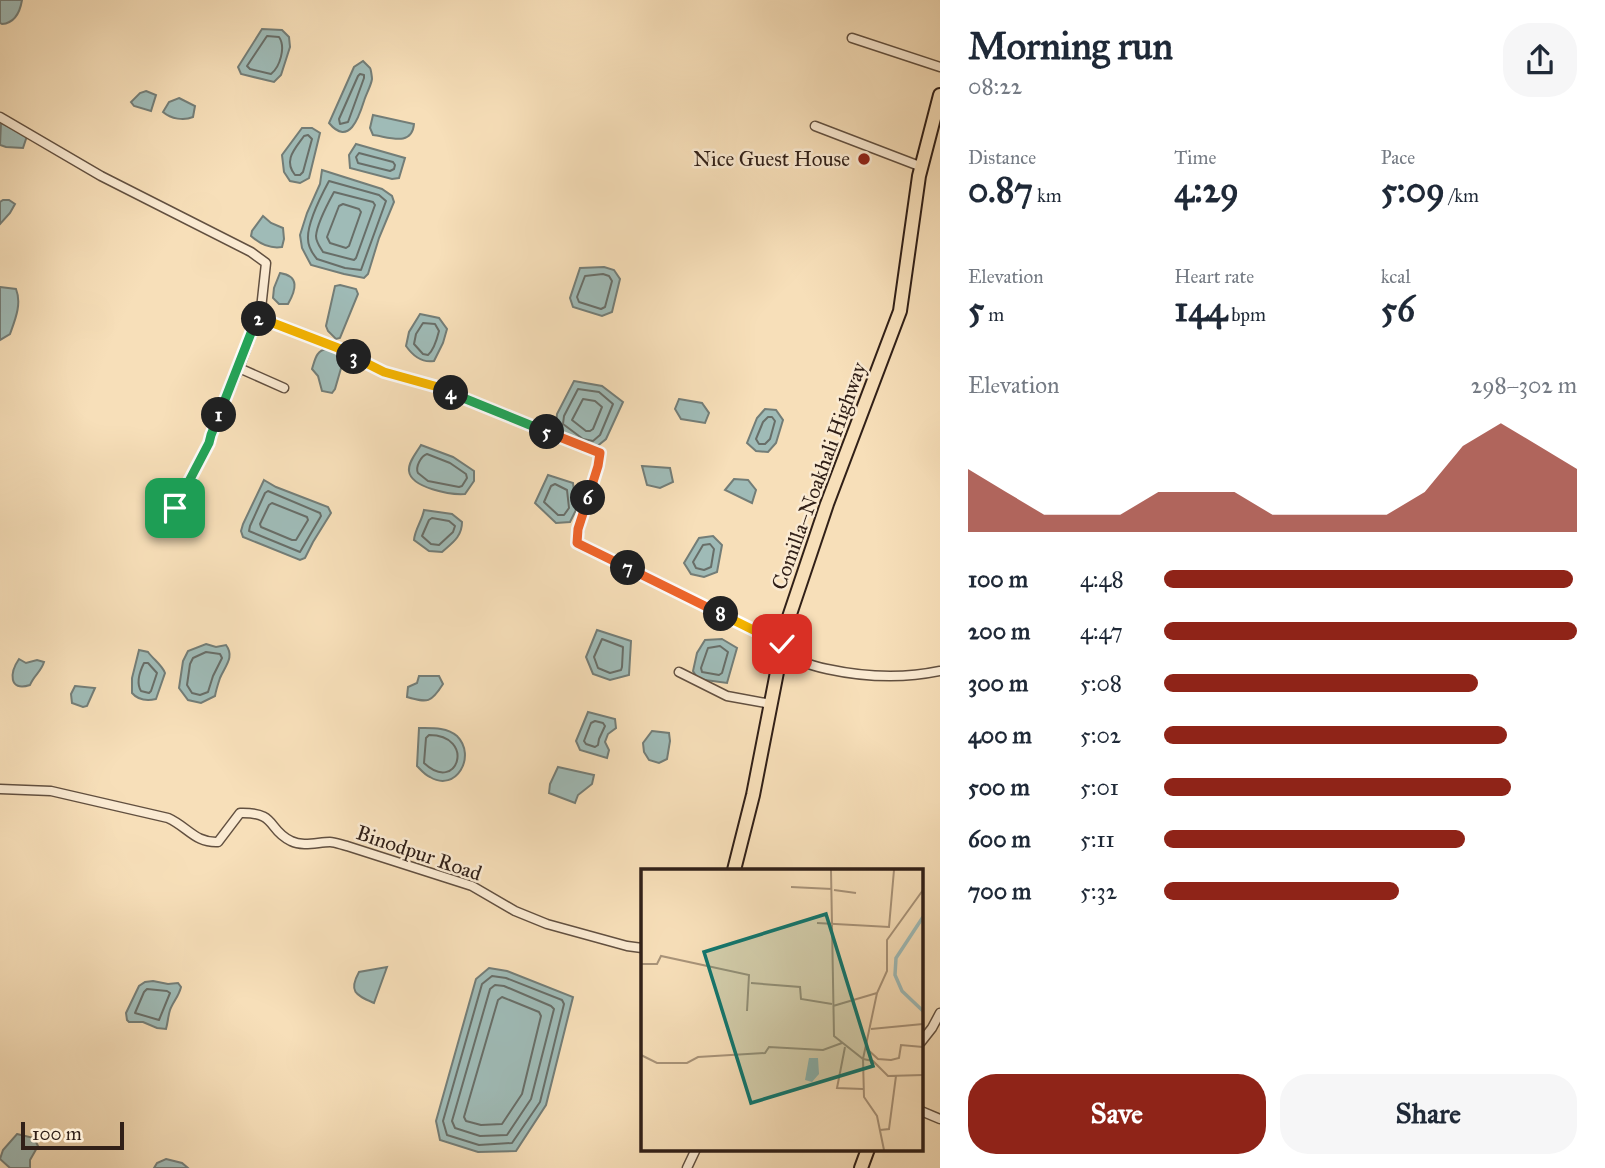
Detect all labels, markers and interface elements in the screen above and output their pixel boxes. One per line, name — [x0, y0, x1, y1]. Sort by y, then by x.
text: Morning run — [968, 23, 1173, 69]
button: share — [1503, 23, 1577, 97]
text: 08:22 — [968, 72, 1022, 100]
place label: Nice Guest House — [693, 146, 850, 172]
text: Distance — [968, 146, 1036, 169]
text: Time — [1174, 146, 1216, 169]
text: Pace — [1381, 146, 1415, 169]
marker: Nice Guest House — [856, 151, 872, 167]
text: 0.87 — [968, 169, 1033, 212]
text: 4:29 — [1174, 169, 1239, 212]
text: 5:09 — [1381, 169, 1445, 212]
text: km — [1033, 184, 1062, 207]
text: /km — [1445, 184, 1479, 207]
text: Elevation — [968, 265, 1043, 288]
text: Heart rate — [1174, 265, 1254, 288]
text: kcal — [1381, 265, 1411, 288]
text: 5 — [968, 288, 984, 331]
text: 144 — [1174, 288, 1227, 331]
text: 56 — [1381, 288, 1415, 331]
pin: 2 — [242, 302, 276, 336]
text: m — [984, 303, 1004, 326]
text: bpm — [1227, 303, 1266, 326]
text: 2 — [254, 307, 263, 330]
pin: 3 — [336, 340, 372, 374]
text: 3 — [350, 345, 357, 368]
street label: Comilla–Noakhali Highway — [766, 358, 873, 593]
text: Elevation — [968, 371, 1059, 399]
text: 298–302 m — [1471, 371, 1577, 399]
pin: 4 — [434, 376, 468, 410]
text: 4 — [445, 381, 456, 404]
pin: 1 — [202, 398, 236, 432]
text: 1 — [215, 403, 222, 426]
pin: 5 — [530, 414, 564, 450]
text: 5 — [542, 420, 551, 443]
pin — [145, 478, 205, 538]
pin: 6 — [570, 480, 606, 516]
text: 6 — [583, 486, 592, 509]
icon: arrive — [156, 489, 194, 527]
pin: 7 — [610, 550, 646, 586]
text: 7 — [622, 556, 633, 579]
text: 100 m — [968, 565, 1028, 593]
text: 4:48 — [1080, 565, 1124, 593]
pin: 8 — [704, 596, 738, 632]
text: 8 — [715, 602, 726, 625]
pin — [752, 614, 812, 674]
text: 200 m — [968, 617, 1030, 645]
text: 4:47 — [1080, 617, 1123, 645]
icon: check — [763, 625, 801, 663]
text: 300 m — [968, 669, 1028, 697]
text: 5:08 — [1080, 669, 1122, 697]
text: 400 m — [968, 721, 1032, 749]
text: 5:02 — [1080, 721, 1121, 749]
text: 500 m — [968, 773, 1030, 801]
text: 5:01 — [1080, 773, 1119, 801]
street label: Binodpur Road — [353, 819, 486, 887]
text: 600 m — [968, 825, 1031, 853]
text: 5:11 — [1080, 825, 1115, 853]
inset map — [641, 869, 922, 1150]
text: 700 m — [968, 877, 1031, 905]
text: 5:32 — [1080, 877, 1117, 905]
button: Save — [968, 1074, 1266, 1154]
button: Share — [1280, 1074, 1577, 1154]
scale bar — [21, 1119, 124, 1151]
text: 100 m — [32, 1122, 82, 1145]

